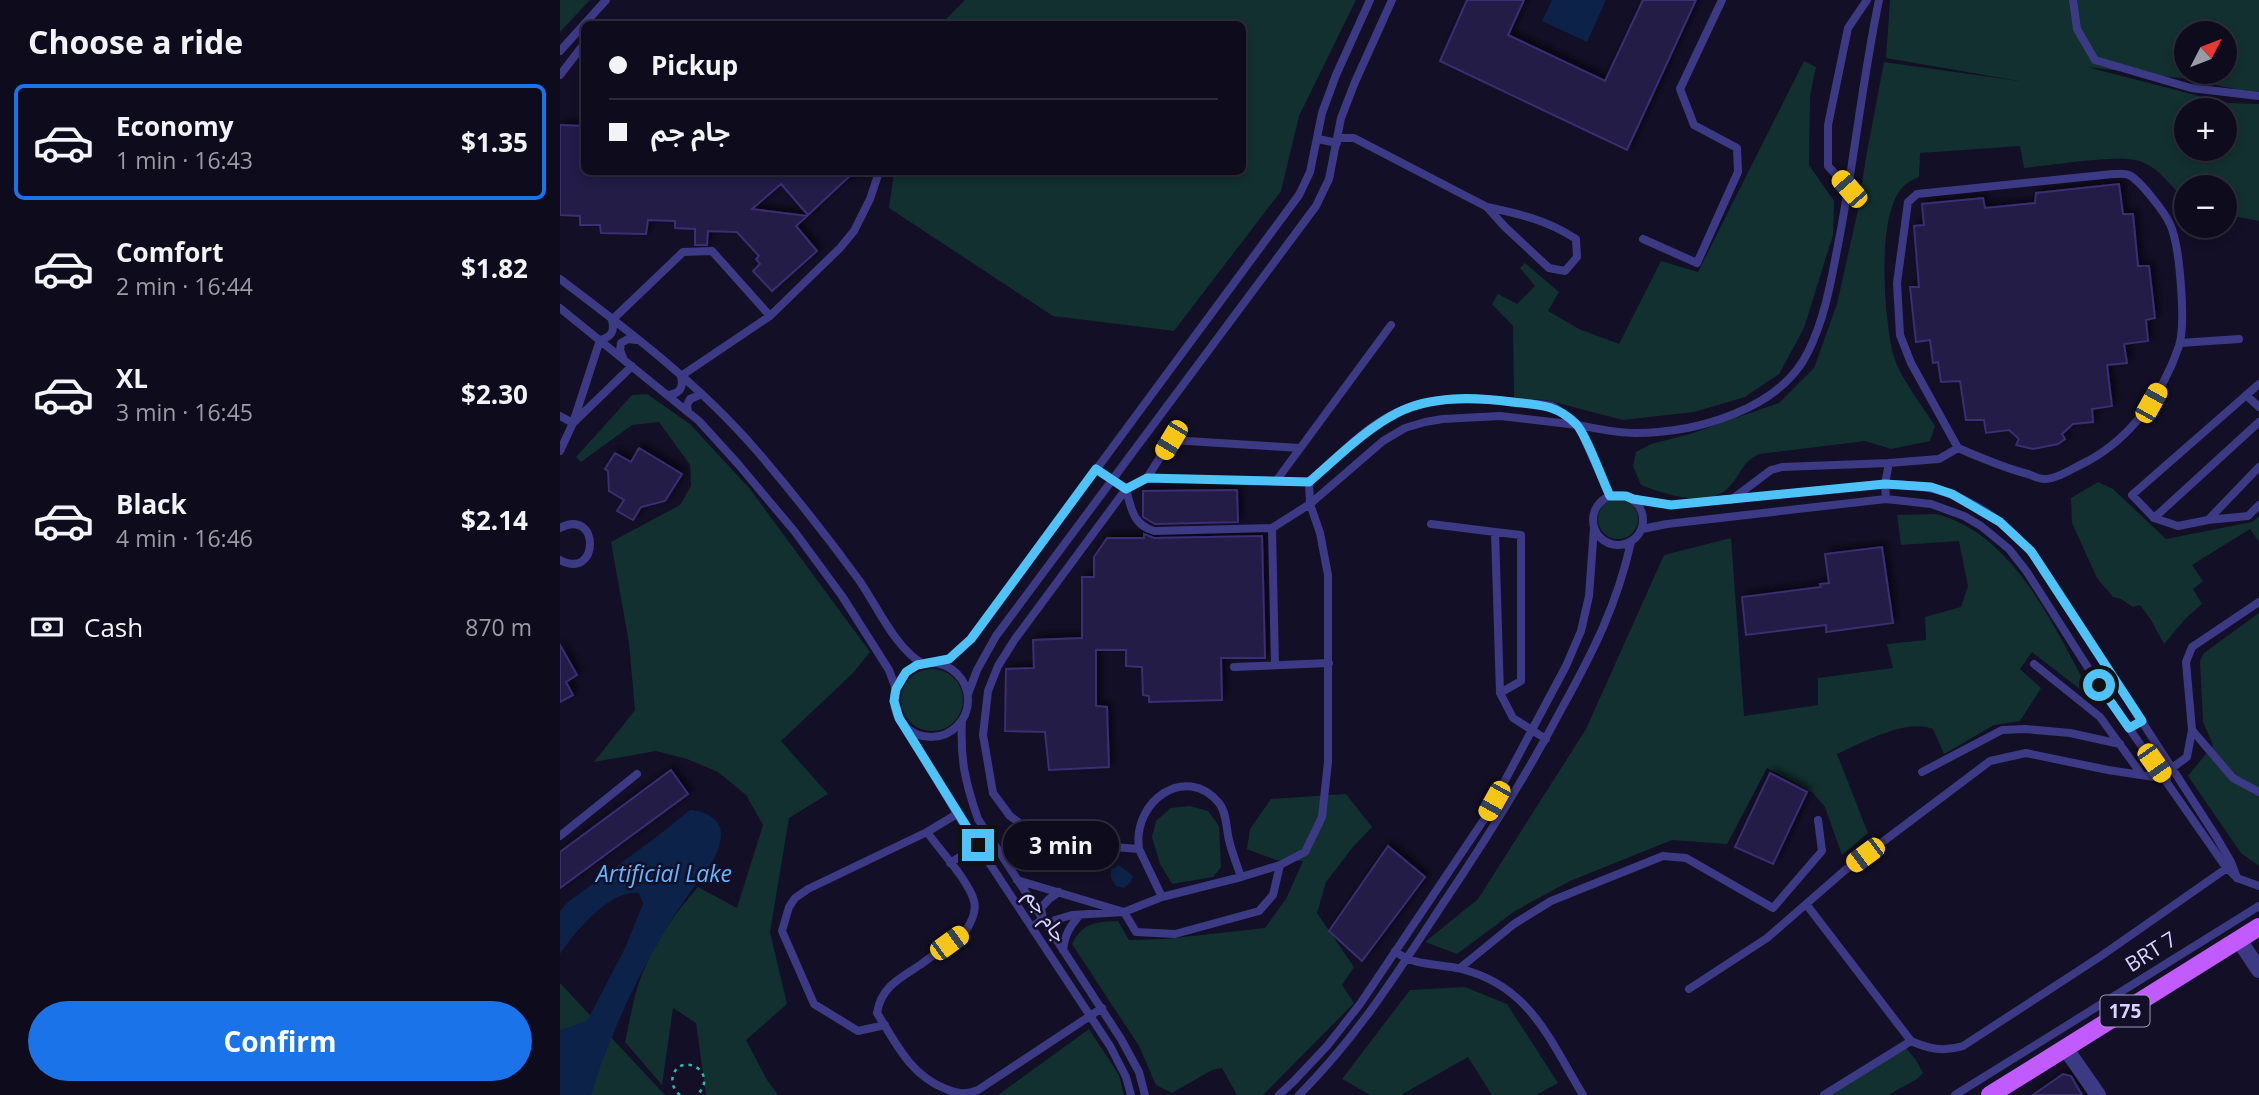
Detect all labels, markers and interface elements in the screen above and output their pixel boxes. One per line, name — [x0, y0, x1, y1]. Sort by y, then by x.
text: Choose a ride — [28, 20, 243, 63]
north arrow — [2174, 21, 2236, 84]
map controls — [2174, 21, 2237, 238]
text: Pickup — [651, 47, 738, 83]
button: + — [2174, 98, 2237, 161]
text: Economy — [116, 108, 234, 144]
icon: car — [32, 111, 95, 174]
text: جام جم — [651, 113, 730, 149]
text: $1.35 — [461, 124, 528, 160]
text: 1 min · 16:43 — [116, 144, 253, 176]
car — [1828, 166, 1871, 212]
button: − — [2174, 175, 2237, 238]
text: Comfort — [116, 234, 223, 270]
icon: car — [32, 237, 95, 300]
text: $1.82 — [461, 250, 528, 286]
text: 2 min · 16:44 — [116, 270, 253, 302]
text: XL — [116, 360, 148, 396]
icon: car — [32, 363, 95, 426]
text: $2.30 — [461, 376, 528, 412]
car — [2132, 380, 2171, 426]
text: 3 min · 16:45 — [116, 396, 253, 428]
car — [1152, 417, 1191, 463]
text: Black — [116, 486, 187, 522]
icon: car — [32, 489, 95, 552]
text: $2.14 — [461, 502, 528, 538]
text: 4 min · 16:46 — [116, 522, 253, 554]
icon: cash — [28, 608, 66, 646]
text: Cash — [84, 609, 143, 645]
text: 870 m — [465, 611, 532, 643]
route start — [2083, 669, 2115, 701]
car — [2134, 740, 2175, 786]
car — [1475, 778, 1514, 824]
callout: 3 min — [1002, 820, 1118, 870]
route end — [962, 829, 994, 861]
text: 3 min — [1029, 829, 1093, 861]
car — [1842, 834, 1889, 876]
water label: Artificial Lake — [594, 857, 732, 889]
street label: جام جم — [1016, 883, 1075, 949]
car — [926, 922, 973, 964]
street label: BRT 7 — [2119, 925, 2181, 978]
road number: 175 — [2100, 995, 2150, 1026]
button: Confirm — [28, 1001, 532, 1081]

